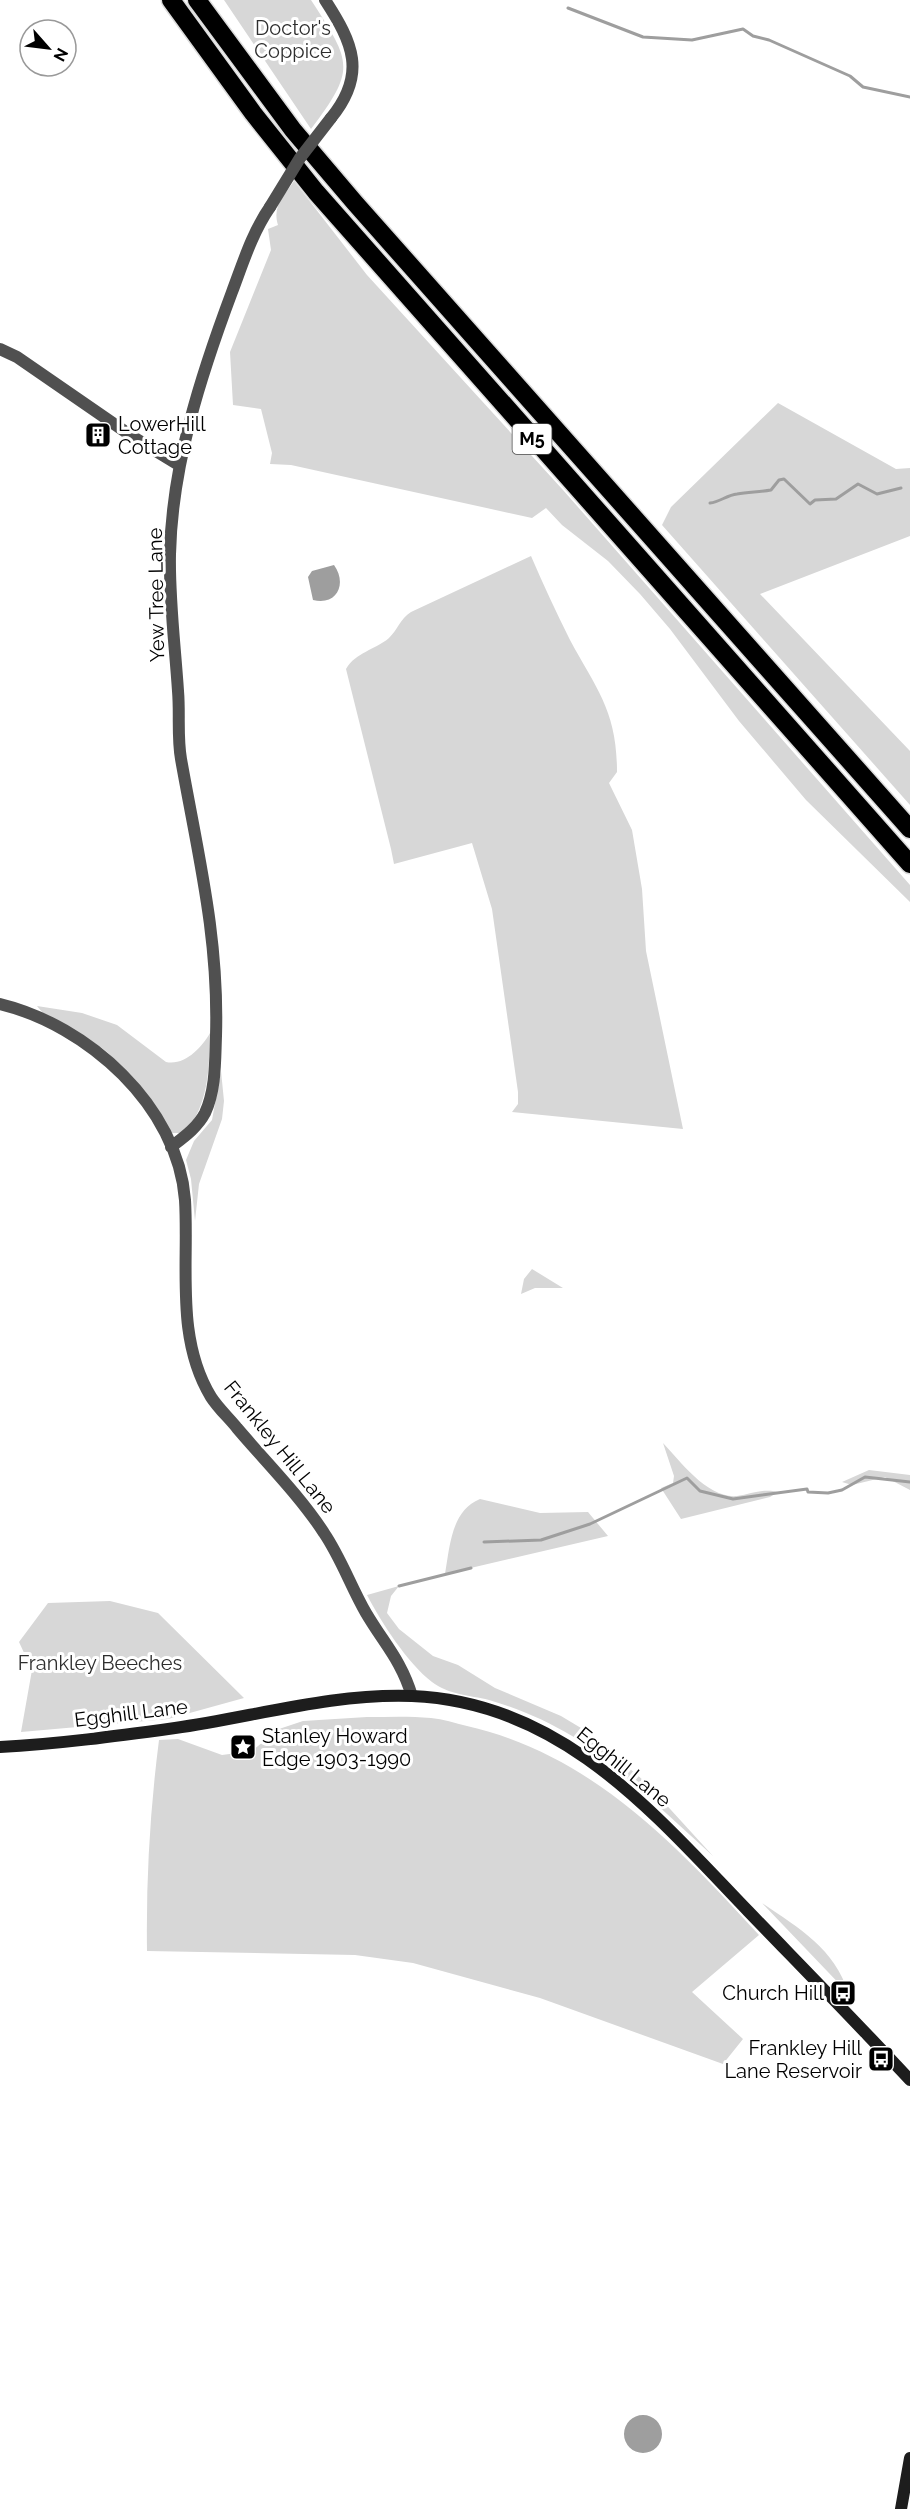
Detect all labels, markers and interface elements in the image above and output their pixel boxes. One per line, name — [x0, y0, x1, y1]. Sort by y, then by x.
park label: Doctor's Coppice — [254, 16, 332, 63]
north arrow — [18, 18, 78, 78]
text: N — [50, 45, 72, 65]
place label: LowerHill Cottage — [118, 412, 206, 459]
building icon: LowerHill Cottage — [83, 420, 113, 450]
road number: M5 — [512, 424, 552, 454]
street label: Yew Tree Lane — [143, 527, 169, 662]
street label: Frankley Hill Lane — [219, 1376, 341, 1518]
park label: Frankley Beeches — [18, 1651, 182, 1675]
street label: Egghill Lane — [73, 1694, 189, 1732]
street label: Egghill Lane — [572, 1722, 676, 1812]
place label: Stanley Howard Edge 1903-1990 — [262, 1724, 411, 1771]
place icon: Stanley Howard Edge 1903-1990 — [228, 1732, 258, 1762]
bus stop icon: Church Hill — [828, 1978, 858, 2008]
place label: Church Hill — [722, 1981, 825, 2005]
place label: Frankley Hill Lane Reservoir — [724, 2036, 863, 2083]
bus stop icon: Frankley Hill Lane Reservoir — [866, 2044, 896, 2074]

